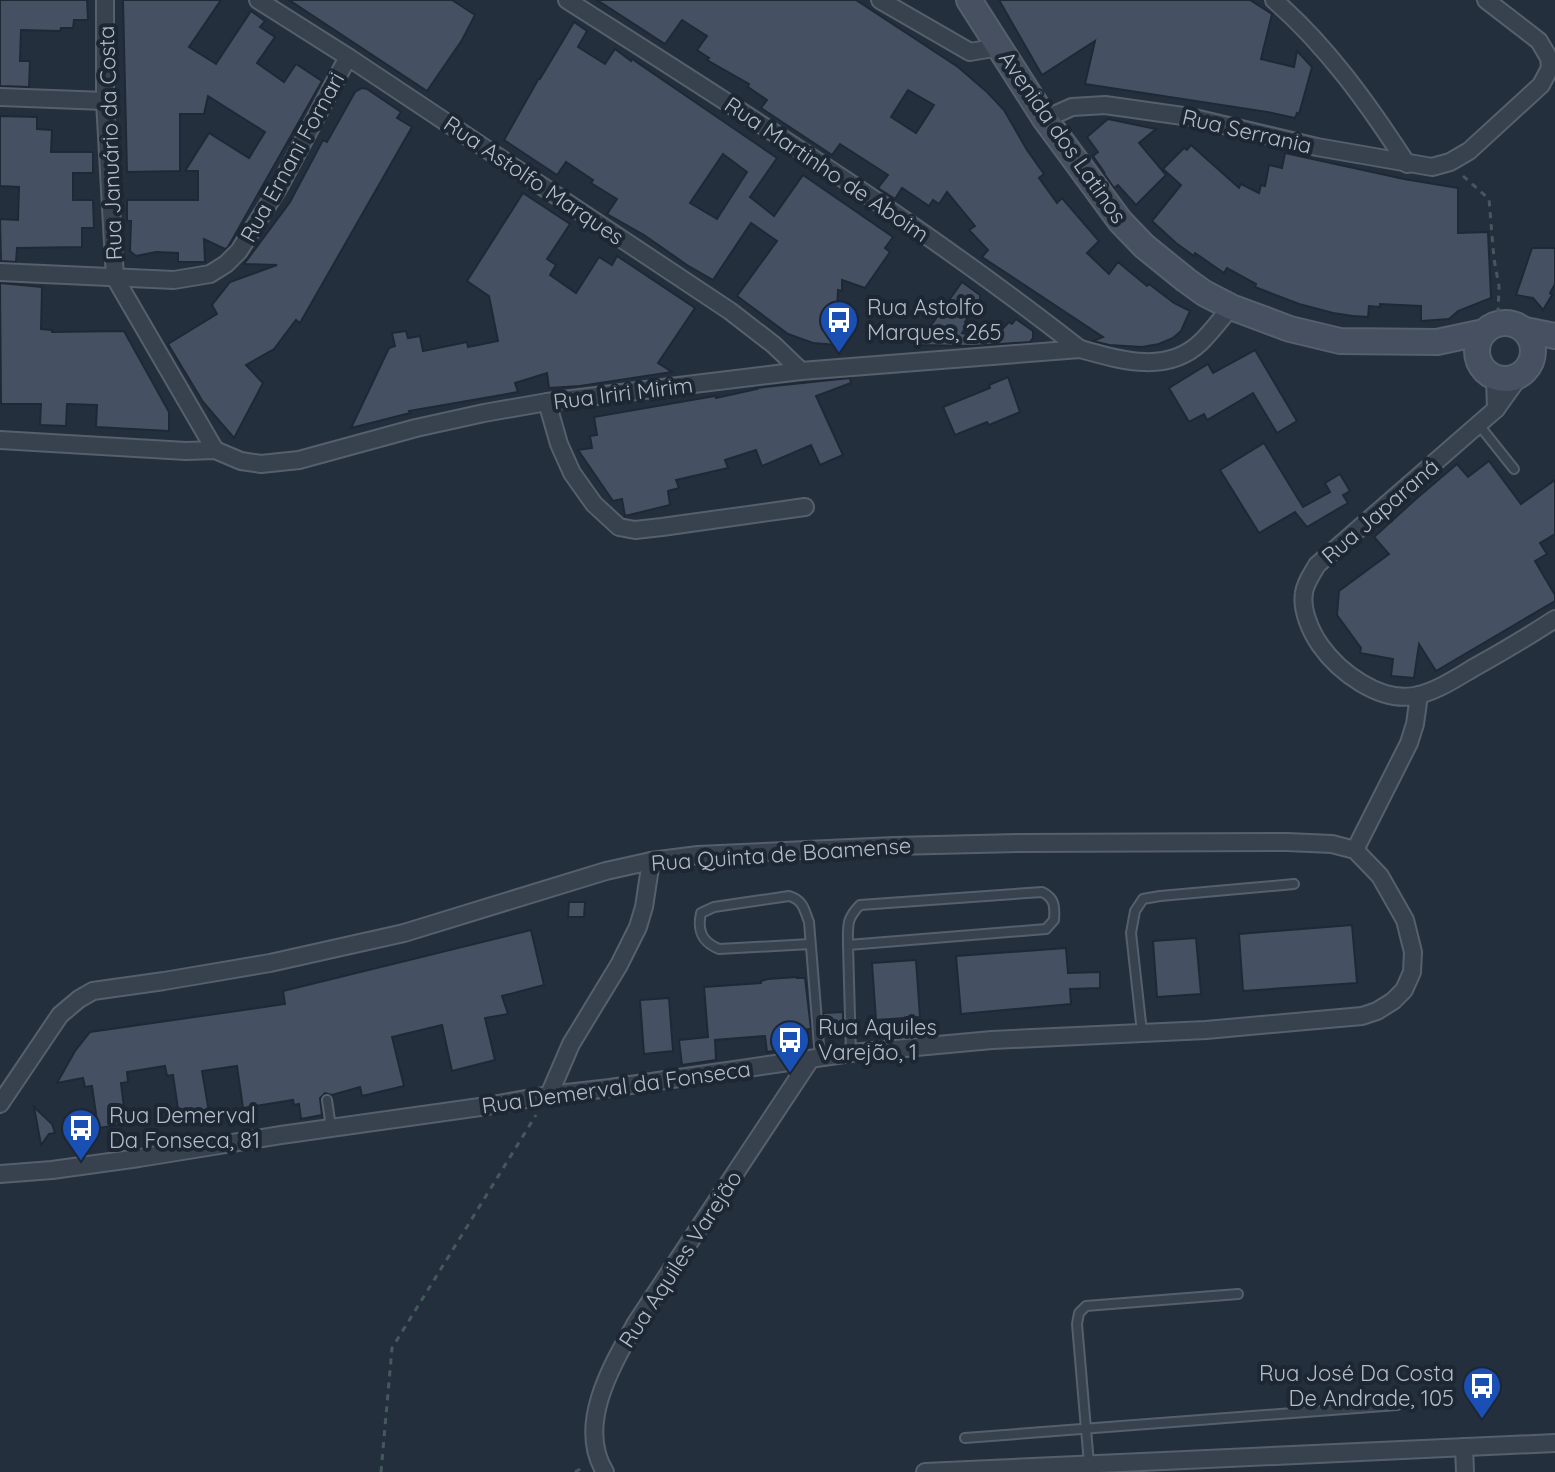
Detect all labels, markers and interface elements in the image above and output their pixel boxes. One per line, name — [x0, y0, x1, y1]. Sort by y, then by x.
street label: Rua Januário da Costa — [92, 25, 128, 261]
street label: Avenida dos Latinos — [993, 45, 1133, 229]
street label: Rua Ernani Fornari — [234, 67, 350, 247]
street label: Rua Martinho de Aboim — [719, 90, 935, 248]
street label: Rua Serrania — [1180, 103, 1314, 159]
street label: Rua Astolfo Marques — [439, 109, 629, 251]
place label: Rua Astolfo Marques, 265 — [867, 293, 1001, 346]
bus stop icon: Rua Astolfo Marques, 265 — [818, 299, 860, 354]
street label: Rua Iriri Mirim — [552, 371, 694, 415]
street label: Rua Japaraná — [1316, 452, 1444, 570]
street label: Rua Quinta de Boamense — [650, 831, 912, 877]
place label: Rua Aquiles Varejão, 1 — [818, 1013, 937, 1066]
bus stop icon: Rua Aquiles Varejão, 1 — [769, 1019, 811, 1074]
street label: Rua Demerval da Fonseca — [480, 1054, 752, 1120]
place label: Rua Demerval Da Fonseca, 81 — [109, 1101, 260, 1154]
bus stop icon: Rua Demerval Da Fonseca, 81 — [60, 1107, 102, 1162]
street label: Rua Aquiles Varejão — [612, 1165, 748, 1353]
place label: Rua José Da Costa De Andrade, 105 — [1259, 1359, 1454, 1412]
bus stop icon: Rua José Da Costa De Andrade, 105 — [1461, 1365, 1503, 1420]

